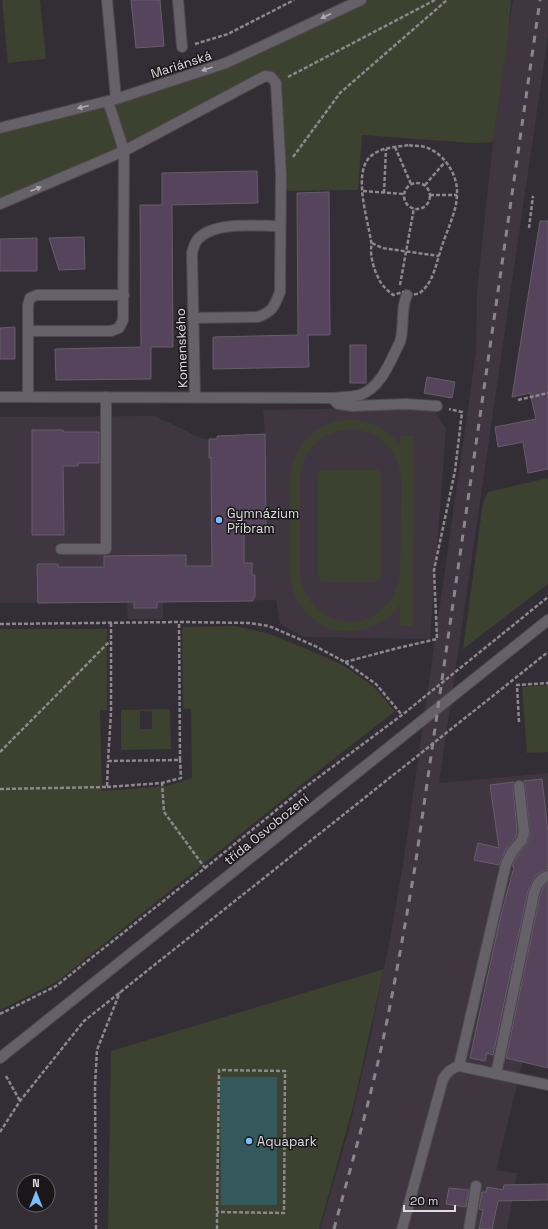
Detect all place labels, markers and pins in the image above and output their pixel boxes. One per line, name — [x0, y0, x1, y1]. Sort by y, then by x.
place label: Gymnázium Příbram — [227, 505, 299, 537]
marker: Gymnázium Příbram — [214, 515, 224, 525]
place label: Aquapark — [257, 1133, 317, 1150]
marker: Aquapark — [244, 1136, 254, 1146]

